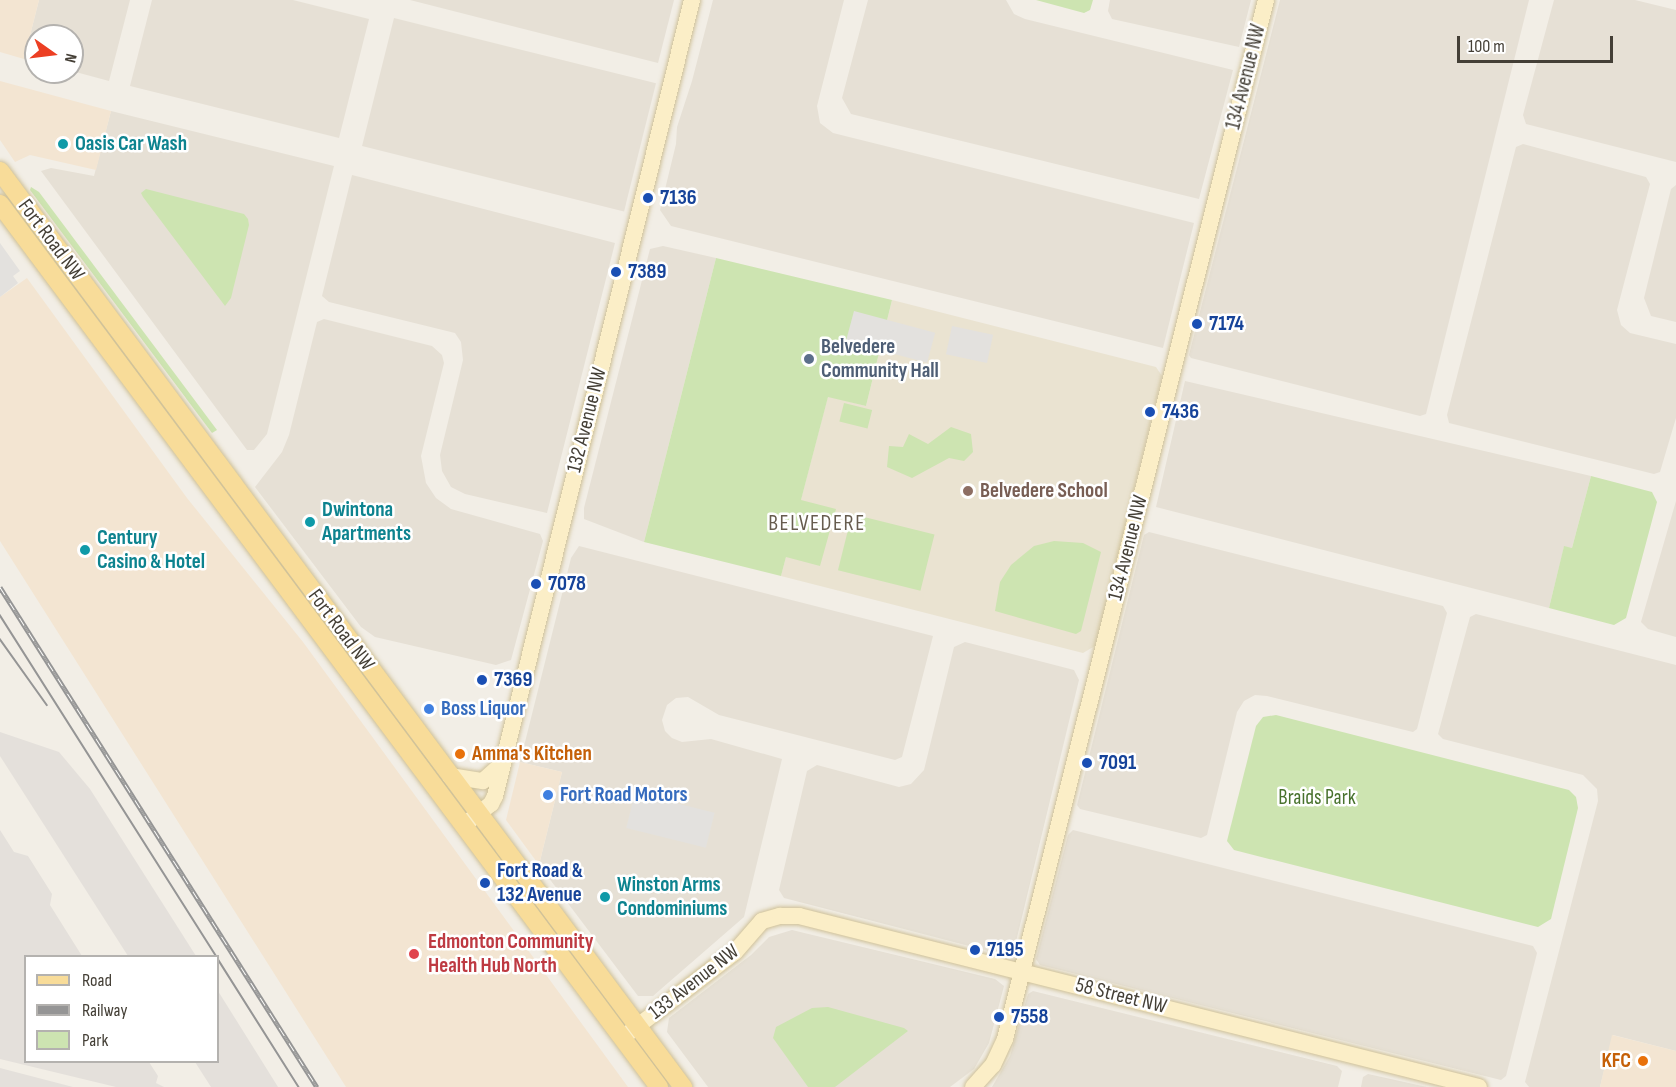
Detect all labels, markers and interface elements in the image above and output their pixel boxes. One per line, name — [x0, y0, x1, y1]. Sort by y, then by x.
street label: 134 Avenue NW — [1221, 22, 1271, 132]
north arrow — [24, 24, 84, 84]
scale bar — [1460, 24, 1616, 62]
text: 100 m — [1468, 36, 1505, 57]
text: N — [60, 52, 80, 64]
place label: Oasis Car Wash — [75, 131, 187, 157]
marker: Oasis Car Wash — [56, 137, 70, 151]
place label: 7136 — [660, 185, 697, 211]
marker: 7136 — [641, 191, 655, 205]
street label: Fort Road NW — [12, 194, 90, 286]
place label: 7389 — [628, 259, 666, 285]
marker: 7389 — [609, 265, 623, 279]
place label: 7174 — [1209, 311, 1244, 337]
marker: 7174 — [1190, 317, 1204, 331]
place label: Belvedere Community Hall — [821, 334, 939, 384]
marker: Belvedere Community Hall — [802, 352, 816, 366]
street label: 132 Avenue NW — [562, 365, 612, 475]
place label: 7436 — [1162, 399, 1199, 425]
marker: 7436 — [1143, 405, 1157, 419]
place label: Belvedere School — [980, 478, 1108, 504]
marker: Belvedere School — [961, 484, 975, 498]
street label: 134 Avenue NW — [1103, 493, 1153, 603]
place label: Dwintona Apartments — [322, 497, 411, 547]
district label: BELVEDERE — [768, 511, 866, 537]
marker: Dwintona Apartments — [303, 515, 317, 529]
place label: Century Casino & Hotel — [97, 525, 205, 575]
marker: Century Casino & Hotel — [78, 543, 92, 557]
place label: 7078 — [548, 571, 586, 597]
marker: 7078 — [529, 577, 543, 591]
street label: Fort Road NW — [302, 584, 380, 676]
place label: 7369 — [494, 667, 532, 693]
marker: 7369 — [475, 673, 489, 687]
place label: Boss Liquor — [441, 696, 526, 722]
marker: Boss Liquor — [422, 702, 436, 716]
place label: Amma's Kitchen — [472, 741, 592, 767]
marker: Amma's Kitchen — [453, 747, 467, 761]
place label: 7091 — [1099, 750, 1136, 776]
marker: 7091 — [1080, 756, 1094, 770]
place label: Fort Road Motors — [560, 782, 688, 808]
park label: Braids Park — [1278, 785, 1356, 811]
marker: Fort Road Motors — [541, 788, 555, 802]
place label: Fort Road & 132 Avenue — [497, 858, 583, 908]
place label: Winston Arms Condominiums — [617, 872, 727, 922]
marker: Fort Road & 132 Avenue — [478, 876, 492, 890]
marker: Winston Arms Condominiums — [598, 890, 612, 904]
place label: Edmonton Community Health Hub North — [428, 929, 594, 979]
place label: 7195 — [987, 937, 1024, 963]
street label: 133 Avenue NW — [644, 939, 744, 1025]
marker: 7195 — [968, 943, 982, 957]
marker: Edmonton Community Health Hub North — [405, 945, 423, 963]
legend — [24, 955, 219, 1063]
text: Road — [82, 970, 112, 991]
street label: 58 Street NW — [1073, 973, 1169, 1019]
text: Railway — [82, 1000, 127, 1021]
place label: 7558 — [1011, 1004, 1049, 1030]
marker: 7558 — [992, 1010, 1006, 1024]
text: Park — [82, 1030, 108, 1051]
place label: KFC — [1601, 1048, 1631, 1074]
marker: KFC — [1636, 1054, 1650, 1068]

